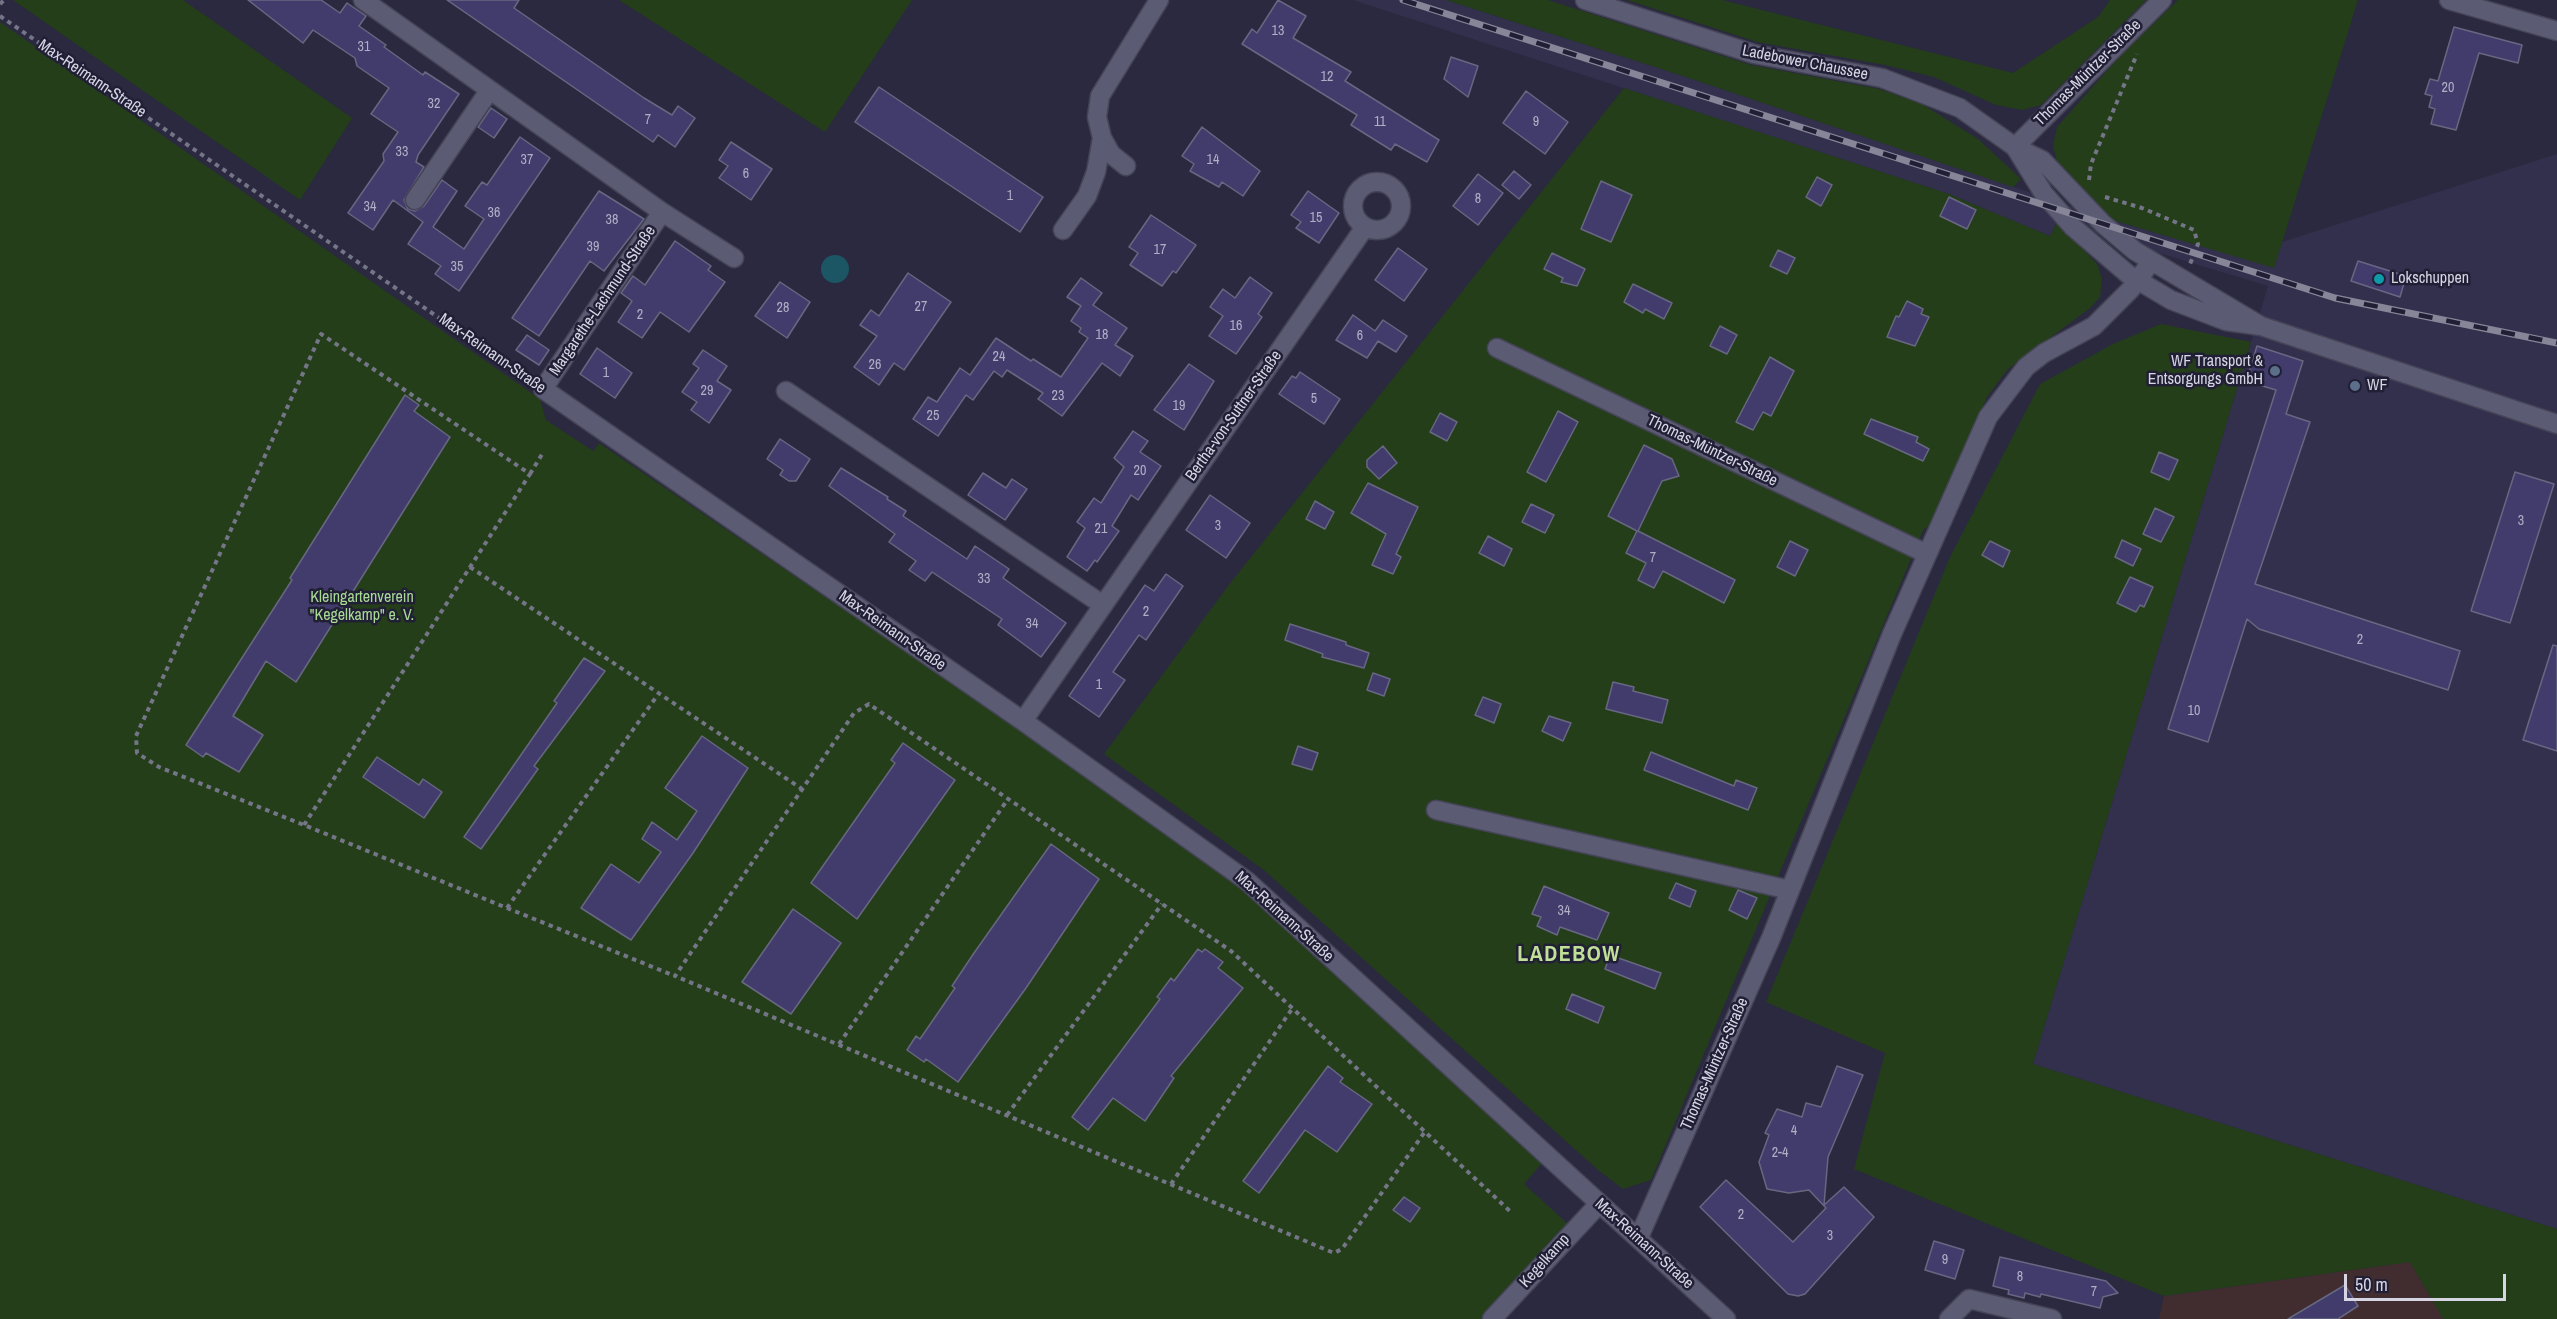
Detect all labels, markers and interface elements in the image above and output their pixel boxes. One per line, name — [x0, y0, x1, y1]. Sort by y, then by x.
street label: Thomas-Müntzer-Straße — [2031, 16, 2145, 130]
house number: 13 — [1272, 23, 1284, 39]
street label: Max-Reimann-Straße — [34, 36, 150, 122]
house number: 31 — [358, 39, 370, 55]
street label: Ladebower Chaussee — [1741, 41, 1869, 85]
house number: 12 — [1321, 69, 1333, 85]
house number: 20 — [2442, 80, 2454, 96]
house number: 32 — [428, 96, 440, 112]
house number: 7 — [645, 112, 651, 128]
house number: 11 — [1374, 114, 1386, 130]
house number: 9 — [1533, 114, 1539, 130]
house number: 33 — [396, 144, 408, 160]
house number: 37 — [521, 152, 533, 168]
house number: 14 — [1207, 152, 1219, 168]
house number: 6 — [743, 166, 749, 182]
house number: 1 — [1007, 188, 1013, 204]
house number: 8 — [1475, 191, 1481, 207]
house number: 34 — [364, 199, 376, 215]
house number: 36 — [488, 205, 500, 221]
house number: 15 — [1310, 210, 1322, 226]
house number: 38 — [606, 212, 618, 228]
street label: Margarethe-Lachmund-Straße — [546, 222, 660, 380]
house number: 39 — [587, 239, 599, 255]
house number: 17 — [1154, 242, 1166, 258]
house number: 35 — [451, 259, 463, 275]
place label: Lokschuppen — [2391, 269, 2469, 289]
marker: Lokschuppen — [2372, 272, 2386, 286]
house number: 27 — [915, 299, 927, 315]
house number: 28 — [777, 300, 789, 316]
house number: 2 — [637, 307, 643, 323]
street label: Max-Reimann-Straße — [435, 310, 549, 398]
house number: 16 — [1230, 318, 1242, 334]
house number: 18 — [1096, 327, 1108, 343]
house number: 6 — [1357, 328, 1363, 344]
street label: Bertha-von-Suttner-Straße — [1182, 347, 1286, 485]
house number: 24 — [993, 349, 1005, 365]
place label: WF Transport & Entsorgungs GmbH — [2148, 352, 2263, 390]
house number: 26 — [869, 357, 881, 373]
marker: WF Transport & Entsorgungs GmbH — [2268, 364, 2282, 378]
house number: 1 — [603, 365, 609, 381]
place label: WF — [2367, 376, 2387, 396]
marker: WF — [2348, 379, 2362, 393]
house number: 29 — [701, 383, 713, 399]
house number: 23 — [1052, 388, 1064, 404]
house number: 5 — [1311, 391, 1317, 407]
house number: 19 — [1173, 398, 1185, 414]
house number: 25 — [927, 408, 939, 424]
street label: Thomas-Müntzer-Straße — [1644, 411, 1780, 491]
house number: 20 — [1134, 463, 1146, 479]
house number: 3 — [2518, 513, 2524, 529]
house number: 3 — [1215, 518, 1221, 534]
house number: 21 — [1095, 521, 1107, 537]
house number: 7 — [1650, 550, 1656, 566]
house number: 33 — [978, 571, 990, 587]
street label: Max-Reimann-Straße — [835, 587, 949, 675]
park label: Kleingartenverein "Kegelkamp" e. V. — [310, 588, 414, 626]
house number: 2 — [1143, 604, 1149, 620]
house number: 34 — [1026, 616, 1038, 632]
house number: 2 — [2357, 632, 2363, 648]
house number: 1 — [1096, 677, 1102, 693]
house number: 10 — [2188, 703, 2200, 719]
street label: Max-Reimann-Straße — [1231, 868, 1337, 966]
house number: 34 — [1558, 903, 1570, 919]
district label: LADEBOW — [1517, 942, 1621, 968]
street label: Thomas-Müntzer-Straße — [1677, 995, 1753, 1133]
house number: 4 — [1791, 1123, 1797, 1139]
house number: 2-4 — [1772, 1145, 1788, 1161]
street label: Max-Reimann-Straße — [1591, 1195, 1697, 1293]
house number: 2 — [1738, 1207, 1744, 1223]
house number: 3 — [1827, 1228, 1833, 1244]
street label: Kegelkamp — [1516, 1230, 1574, 1292]
house number: 9 — [1942, 1252, 1948, 1268]
scale bar — [2347, 1262, 2509, 1300]
house number: 8 — [2017, 1269, 2023, 1285]
text: 50 m — [2355, 1272, 2388, 1297]
house number: 7 — [2091, 1284, 2097, 1300]

